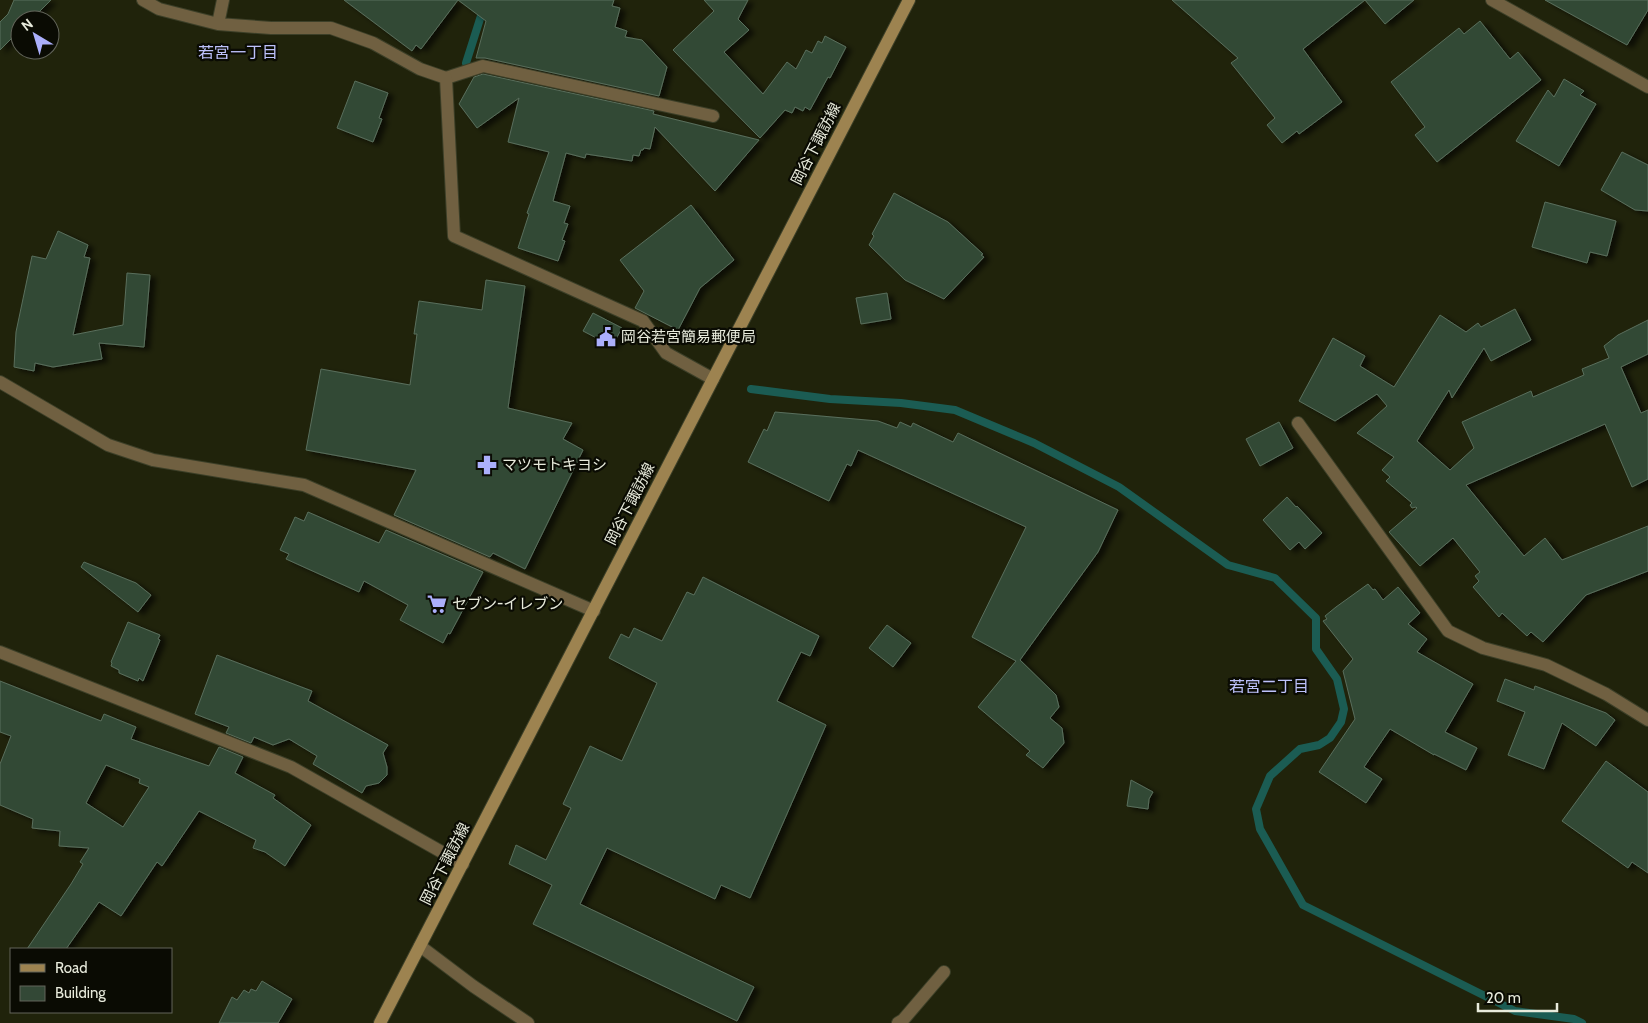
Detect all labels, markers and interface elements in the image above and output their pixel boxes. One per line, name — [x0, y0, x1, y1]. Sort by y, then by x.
north arrow — [10, 10, 60, 60]
text: N — [18, 15, 36, 35]
district label: 若宮一丁目 — [198, 43, 278, 62]
street label: 岡谷下諏訪線 — [788, 100, 844, 188]
public building icon: 岡谷若宮簡易郵便局 — [595, 326, 617, 348]
place label: 岡谷若宮簡易郵便局 — [621, 328, 756, 346]
pharmacy icon: マツモトキヨシ — [476, 454, 498, 476]
place label: マツモトキヨシ — [502, 456, 607, 474]
street label: 岡谷下諏訪線 — [602, 460, 658, 548]
supermarket icon: セブン-イレブン — [426, 593, 448, 615]
place label: セブン-イレブン — [452, 595, 563, 613]
district label: 若宮二丁目 — [1229, 677, 1309, 696]
street label: 岡谷下諏訪線 — [417, 820, 473, 908]
legend — [10, 948, 172, 1013]
text: Road — [55, 959, 88, 977]
scale bar — [1478, 980, 1557, 1012]
text: Building — [55, 984, 106, 1002]
text: 20 m — [1486, 989, 1521, 1007]

